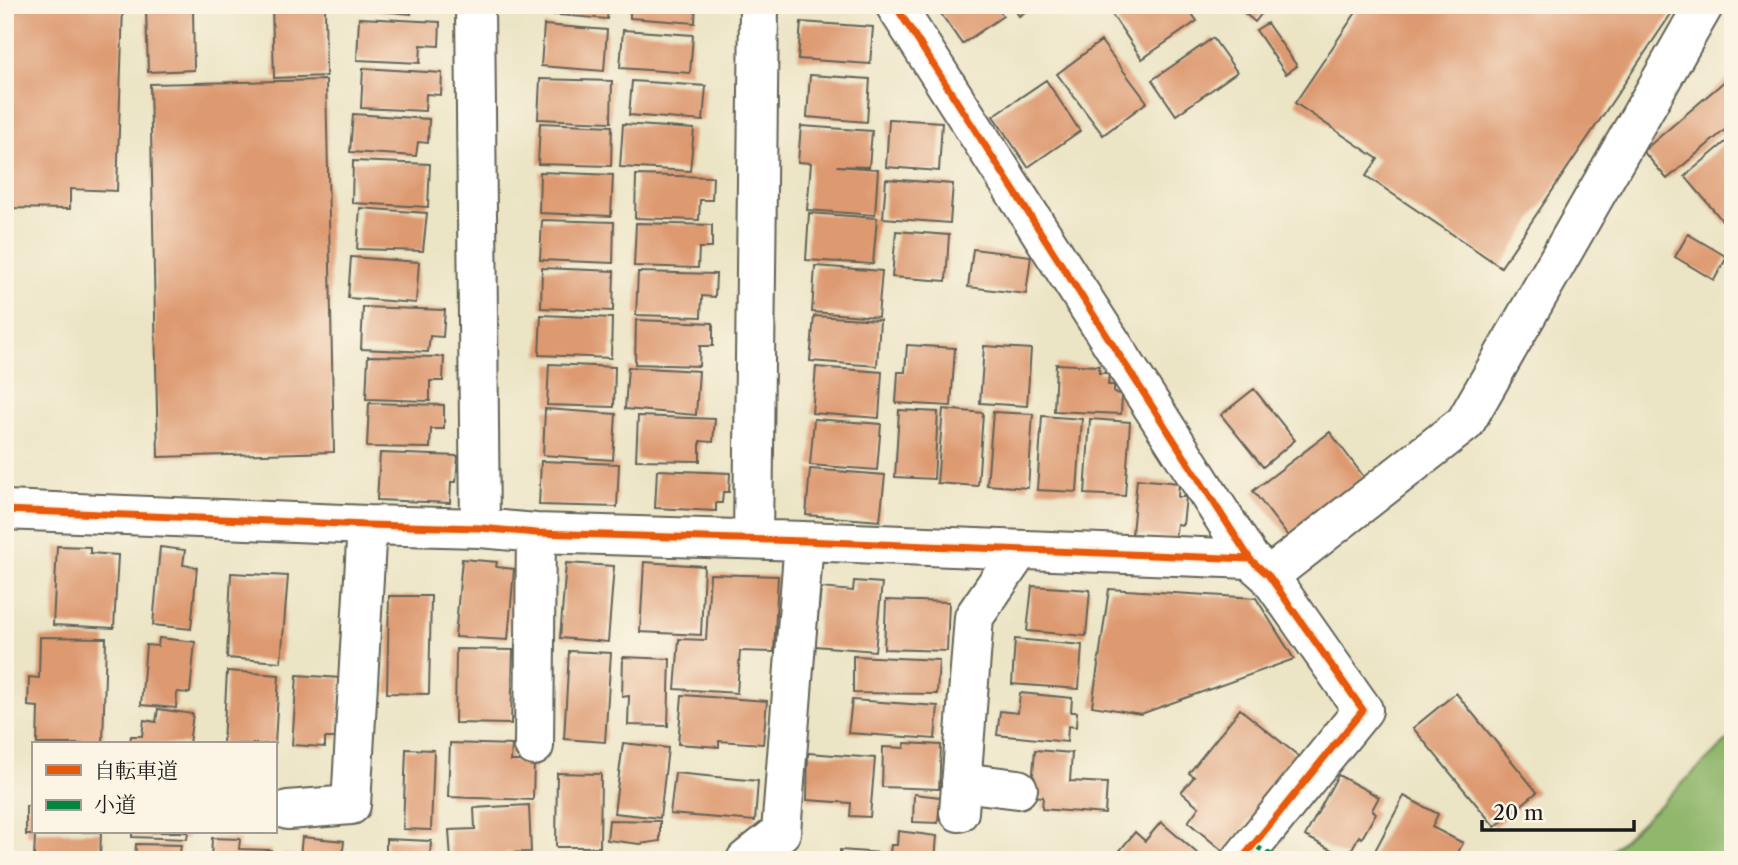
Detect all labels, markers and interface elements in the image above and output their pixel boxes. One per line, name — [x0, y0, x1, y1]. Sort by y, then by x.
legend — [32, 742, 276, 834]
text: 自転車道 — [94, 758, 178, 783]
scale bar — [1482, 788, 1635, 832]
text: 小道 — [94, 792, 136, 817]
text: 20 m — [1493, 800, 1544, 825]

